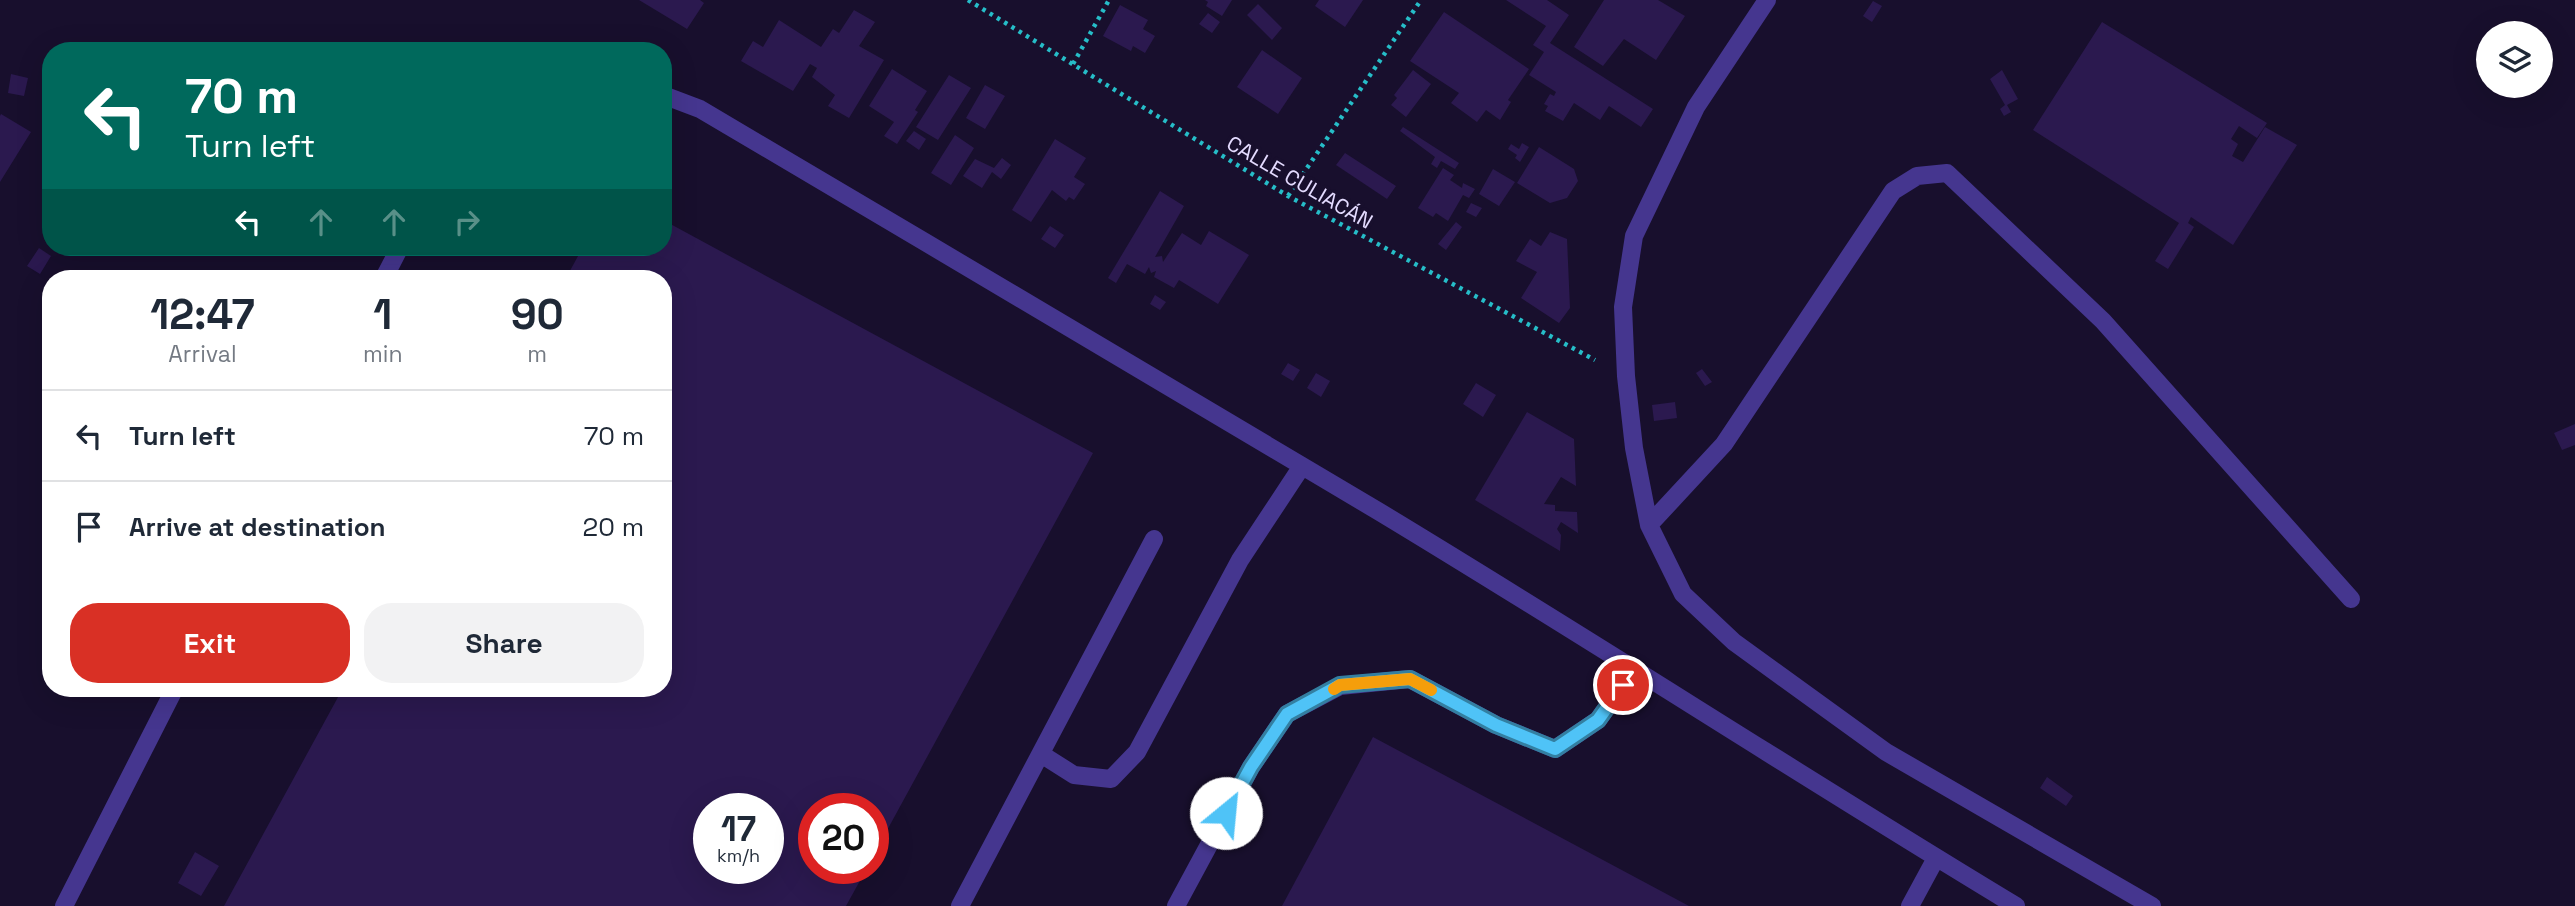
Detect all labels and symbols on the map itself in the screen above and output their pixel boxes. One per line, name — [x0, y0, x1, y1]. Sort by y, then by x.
street label: CALLE CULIACÁN — [1222, 129, 1378, 235]
pin — [1593, 655, 1653, 715]
position arrow — [1189, 776, 1263, 850]
speed limit sign: 20 — [798, 793, 889, 884]

